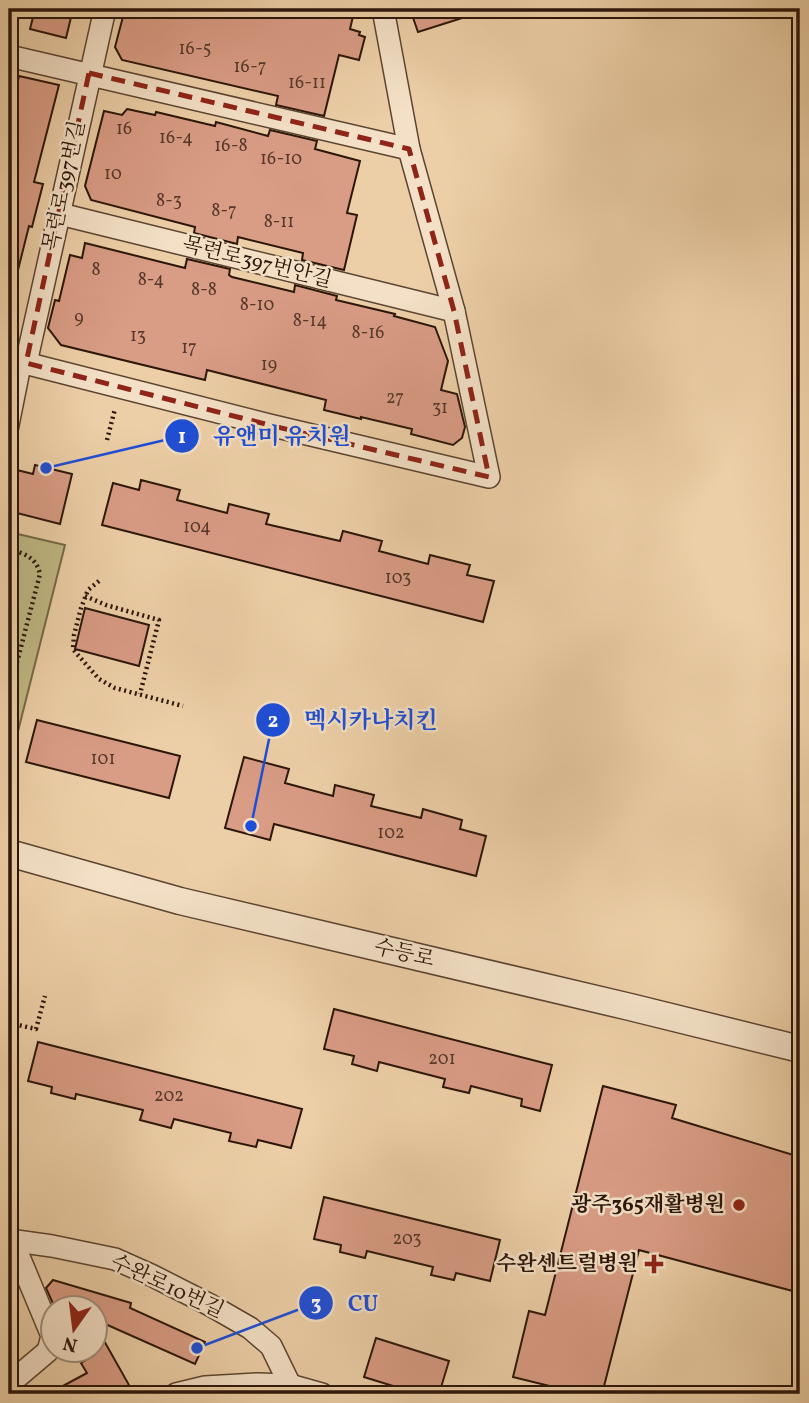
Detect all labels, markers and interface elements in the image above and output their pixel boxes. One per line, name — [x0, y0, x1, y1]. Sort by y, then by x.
house number: 16-5 — [179, 37, 211, 62]
house number: 16-7 — [234, 55, 266, 80]
house number: 16-11 — [288, 71, 326, 96]
house number: 16 — [116, 117, 132, 142]
street label: 목련로397번길 — [37, 118, 93, 254]
house number: 16-4 — [159, 126, 193, 151]
house number: 16-8 — [214, 134, 248, 159]
house number: 16-10 — [260, 147, 302, 172]
house number: 10 — [104, 162, 122, 187]
house number: 8-3 — [156, 189, 182, 214]
house number: 8-7 — [211, 199, 237, 224]
house number: 8-11 — [264, 210, 294, 235]
street label: 목련로397번안길 — [179, 230, 335, 296]
house number: 8 — [91, 258, 101, 283]
house number: 8-4 — [138, 268, 164, 293]
house number: 8-8 — [191, 278, 217, 303]
house number: 8-10 — [240, 293, 274, 318]
house number: 9 — [74, 306, 84, 331]
house number: 8-14 — [293, 309, 327, 334]
house number: 8-16 — [352, 321, 384, 346]
house number: 13 — [130, 324, 146, 349]
house number: 17 — [181, 336, 197, 361]
house number: 19 — [261, 353, 277, 378]
house number: 27 — [386, 386, 404, 411]
house number: 31 — [432, 396, 448, 421]
callout: 유앤미 유치원 — [164, 414, 365, 458]
text: 유앤미 유치원 — [213, 422, 351, 454]
text: 1 — [178, 423, 186, 452]
house number: 104 — [183, 515, 211, 540]
house number: 103 — [385, 566, 411, 591]
callout: 멕시카나치킨 — [256, 698, 452, 742]
text: 멕시카나치킨 — [304, 706, 438, 738]
text: 2 — [268, 707, 278, 736]
house number: 101 — [91, 747, 115, 772]
house number: 102 — [377, 821, 405, 846]
street label: 수등로 — [371, 933, 437, 975]
house number: 201 — [428, 1047, 456, 1072]
house number: 202 — [154, 1084, 184, 1109]
place label: 광주365재활병원 — [571, 1191, 725, 1220]
marker: 광주365재활병원 — [731, 1197, 747, 1213]
house number: 203 — [392, 1227, 422, 1252]
street label: 수완로10번길 — [105, 1248, 229, 1326]
place label: 수완센트럴병원 — [496, 1250, 638, 1279]
marker: 수완센트럴병원 — [644, 1254, 664, 1274]
callout: CU — [299, 1281, 392, 1325]
text: CU — [348, 1289, 378, 1321]
text: 3 — [311, 1290, 321, 1319]
north arrow — [38, 1294, 108, 1364]
text: N — [60, 1329, 80, 1358]

